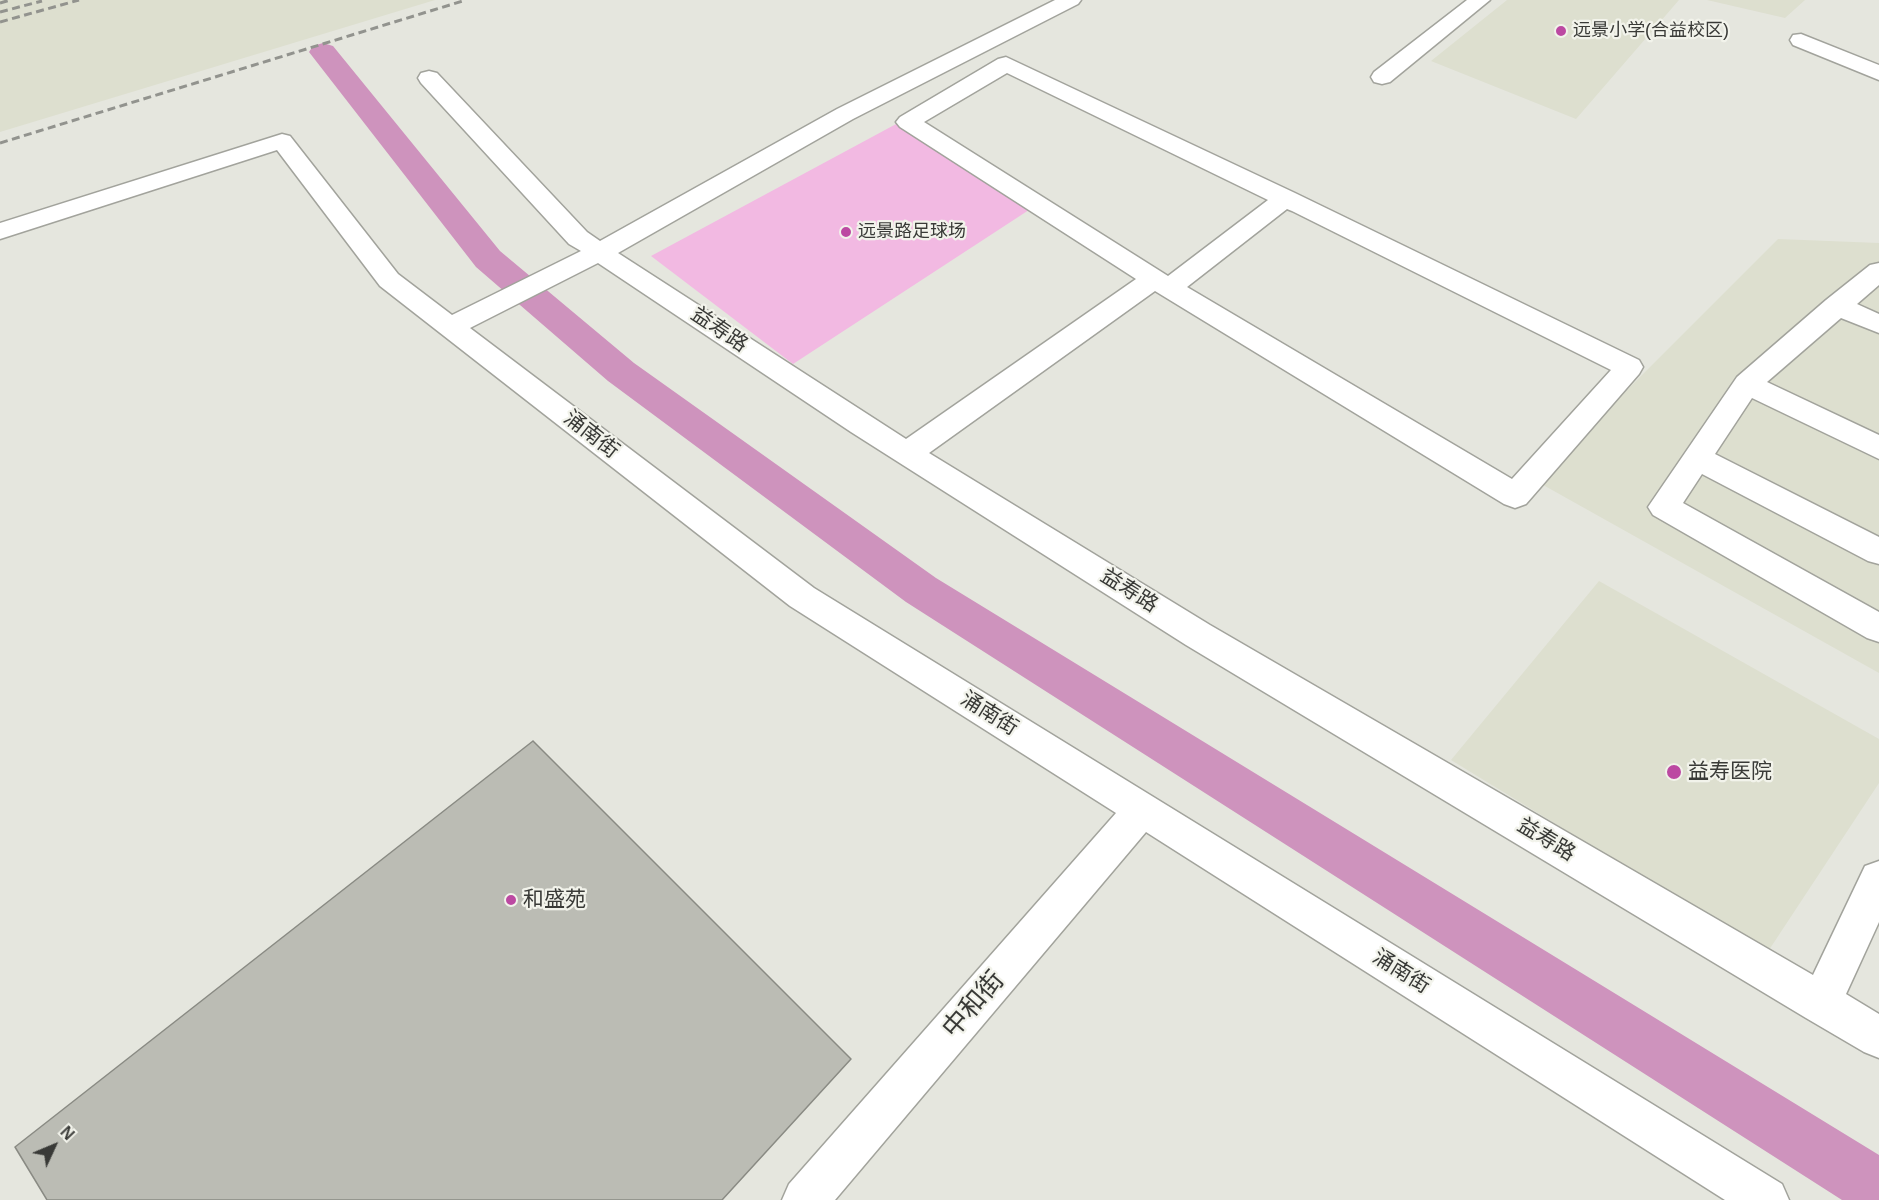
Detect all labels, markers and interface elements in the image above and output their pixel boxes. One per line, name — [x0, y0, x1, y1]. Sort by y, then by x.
place label: 远景小学(合益校区) — [1573, 20, 1729, 42]
marker: 远景小学(合益校区) — [1554, 24, 1568, 38]
place label: 远景路足球场 — [858, 221, 966, 243]
marker: 远景路足球场 — [839, 225, 853, 239]
street label: 益寿路 — [686, 302, 752, 358]
street label: 涌南街 — [558, 406, 624, 464]
street label: 益寿路 — [1096, 564, 1162, 618]
street label: 涌南街 — [956, 687, 1022, 741]
place label: 益寿医院 — [1688, 759, 1772, 785]
marker: 益寿医院 — [1665, 763, 1683, 781]
street label: 益寿路 — [1513, 813, 1579, 867]
place label: 和盛苑 — [523, 887, 586, 913]
marker: 和盛苑 — [504, 893, 518, 907]
street label: 涌南街 — [1368, 945, 1434, 999]
street label: 中和街 — [937, 965, 1011, 1045]
north arrow — [24, 1116, 84, 1176]
text: N — [57, 1123, 77, 1143]

